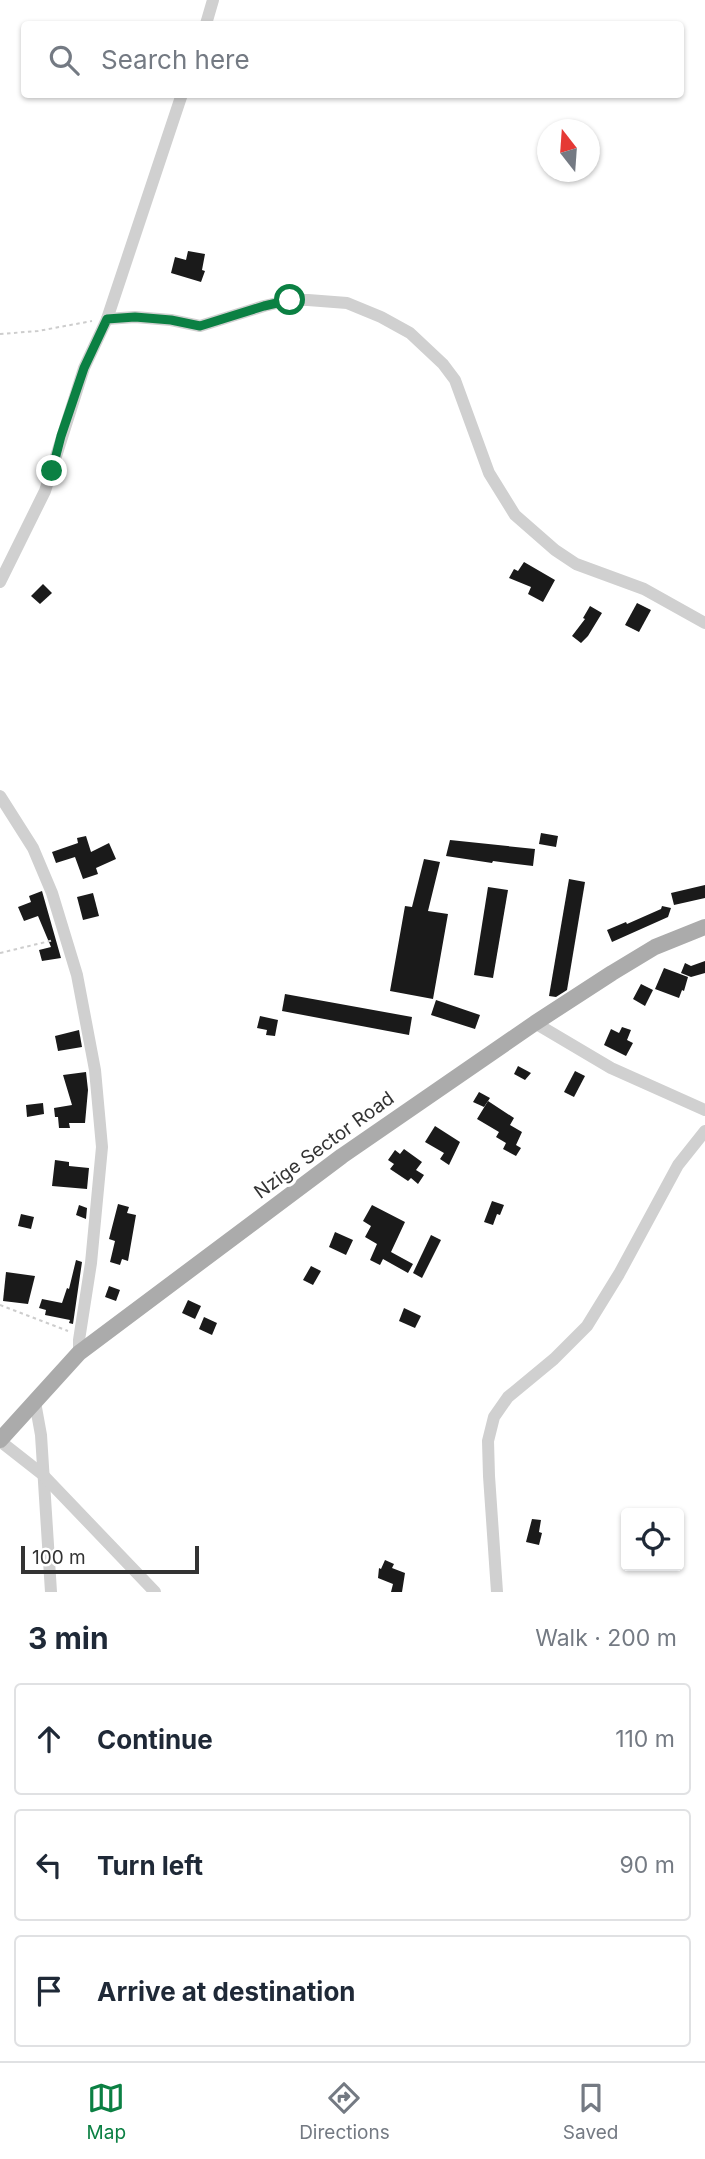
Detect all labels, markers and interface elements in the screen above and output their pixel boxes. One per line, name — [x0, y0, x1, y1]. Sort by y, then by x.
search box — [21, 21, 684, 98]
icon: search — [45, 41, 83, 79]
text: Search here — [101, 44, 250, 75]
north arrow — [537, 119, 600, 182]
route start — [274, 284, 305, 315]
route end — [36, 455, 67, 486]
street label: Nzige Sector Road — [250, 1087, 398, 1203]
map controls — [621, 1508, 684, 1571]
button: locate — [621, 1508, 684, 1571]
scale bar — [21, 1543, 200, 1575]
text: 100 m — [32, 1546, 86, 1569]
text: 3 min — [28, 1620, 109, 1656]
text: Walk · 200 m — [535, 1624, 677, 1652]
icon: ahead — [30, 1720, 68, 1758]
text: Continue — [97, 1724, 213, 1755]
text: 110 m — [615, 1725, 675, 1753]
icon: left — [30, 1846, 68, 1884]
text: Turn left — [97, 1850, 203, 1881]
text: 90 m — [620, 1851, 675, 1879]
icon: arrive — [30, 1972, 68, 2010]
text: Arrive at destination — [97, 1976, 356, 2007]
tab: Map — [87, 2079, 126, 2144]
tab: Directions — [299, 2079, 390, 2144]
tab: Saved — [563, 2079, 618, 2144]

